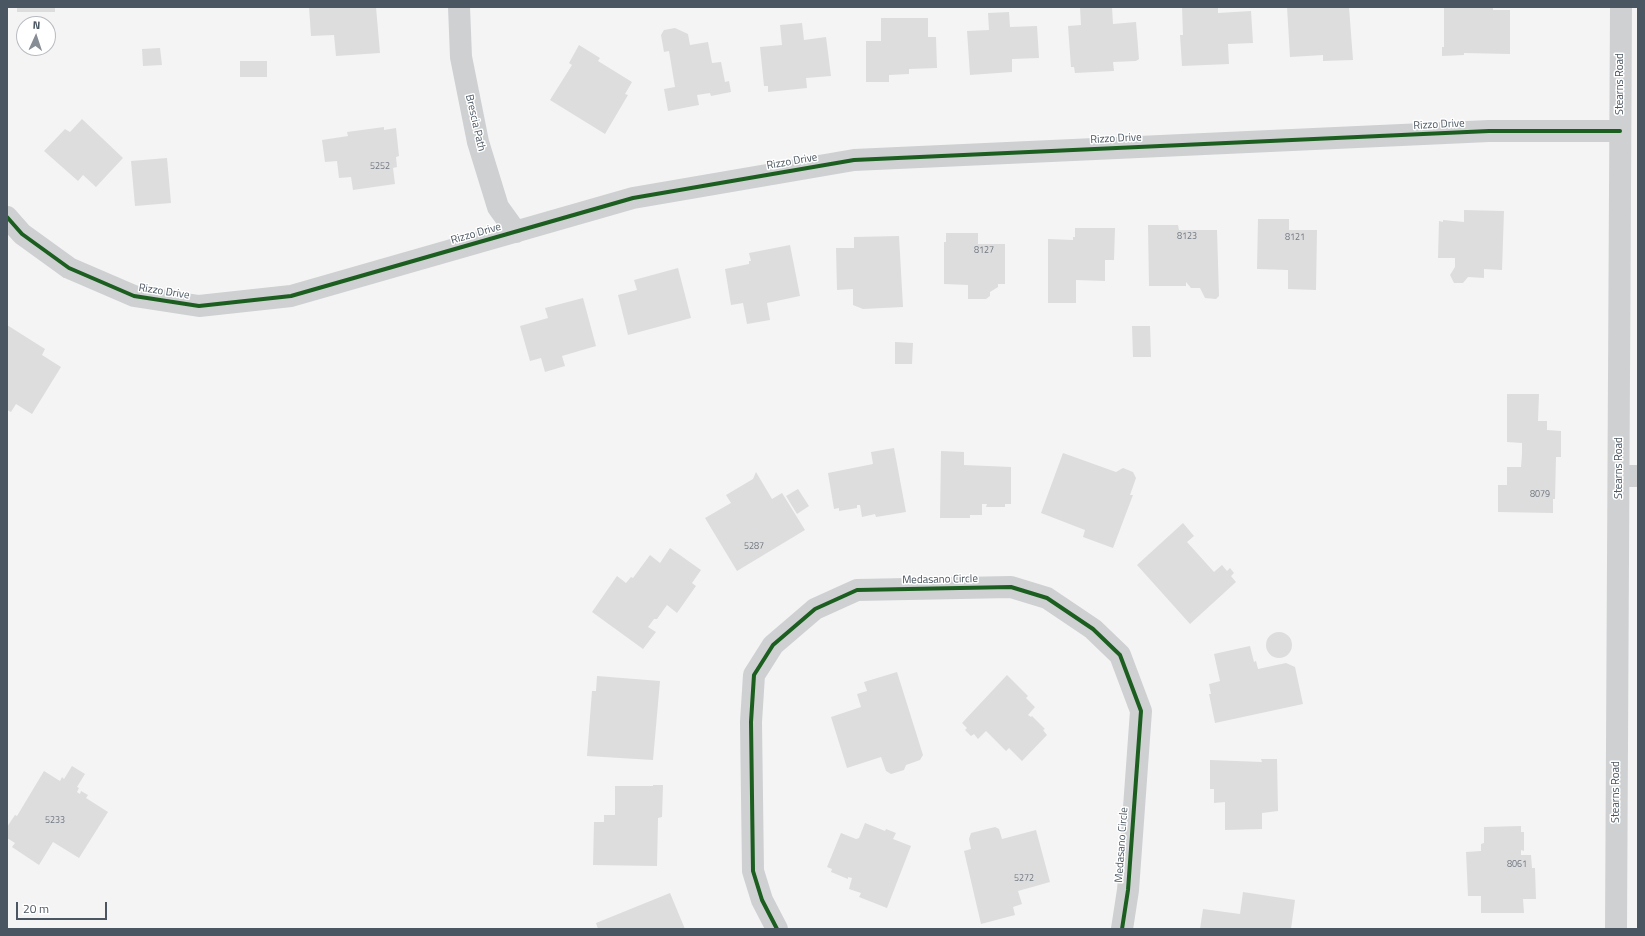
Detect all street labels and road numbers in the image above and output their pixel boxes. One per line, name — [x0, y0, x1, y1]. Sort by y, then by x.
street label: Stearns Road — [1613, 53, 1627, 115]
street label: Brescia Path — [462, 93, 488, 153]
street label: Rizzo Drive — [1413, 117, 1465, 133]
street label: Rizzo Drive — [1090, 131, 1142, 147]
street label: Rizzo Drive — [766, 151, 818, 173]
street label: Rizzo Drive — [449, 221, 503, 247]
street label: Rizzo Drive — [138, 281, 190, 303]
street label: Stearns Road — [1612, 437, 1626, 499]
street label: Medasano Circle — [902, 573, 978, 587]
street label: Stearns Road — [1609, 761, 1623, 823]
street label: Medasano Circle — [1113, 807, 1131, 883]

